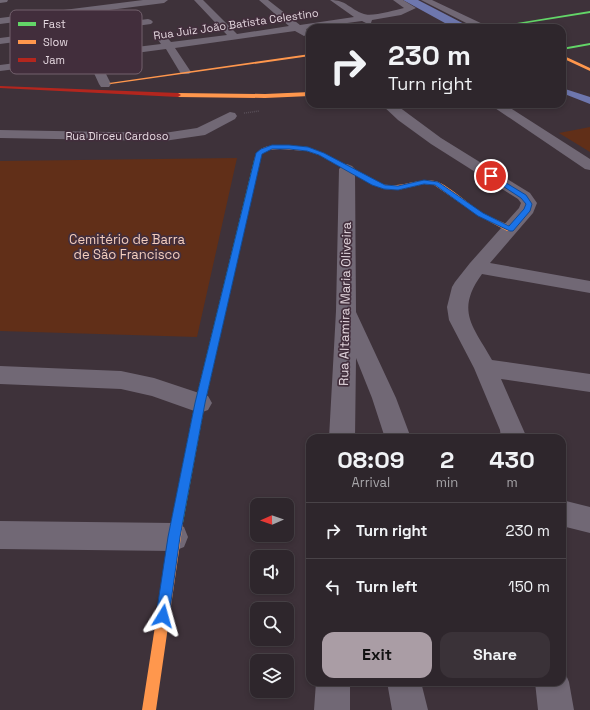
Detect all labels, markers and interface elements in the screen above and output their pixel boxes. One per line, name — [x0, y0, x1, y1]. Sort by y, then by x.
street label: Rua Juiz João Batista Celestino — [153, 5, 320, 43]
legend — [10, 10, 142, 74]
text: Fast — [43, 17, 66, 31]
text: Slow — [43, 35, 68, 49]
text: 230 m — [388, 37, 471, 73]
icon: right — [322, 40, 374, 92]
text: Jam — [43, 53, 65, 67]
text: Turn right — [388, 72, 472, 95]
street label: Rua Dirceu Cardoso — [65, 129, 169, 143]
pin — [474, 159, 508, 193]
icon: arrive — [480, 165, 502, 187]
street label: Rua Altamira Maria Oliveira — [335, 221, 355, 386]
park label: Cemitério de Barra de São Francisco — [69, 231, 185, 263]
text: 08:09 — [337, 444, 405, 475]
text: 2 — [440, 444, 454, 475]
text: 430 — [489, 444, 535, 475]
text: Arrival — [352, 474, 390, 491]
text: min — [436, 474, 458, 491]
text: m — [506, 474, 518, 491]
north arrow — [250, 498, 294, 542]
map controls — [250, 498, 294, 698]
icon: right — [322, 520, 344, 542]
text: Turn right — [356, 521, 427, 540]
text: 230 m — [506, 521, 550, 540]
button: sound — [250, 550, 294, 594]
icon: left — [322, 576, 344, 598]
text: Turn left — [356, 577, 418, 596]
text: 150 m — [508, 577, 550, 596]
position arrow — [142, 595, 184, 637]
button: search — [250, 602, 294, 646]
button: Exit — [322, 632, 432, 678]
button: Share — [440, 632, 550, 678]
button: layers — [250, 654, 294, 698]

